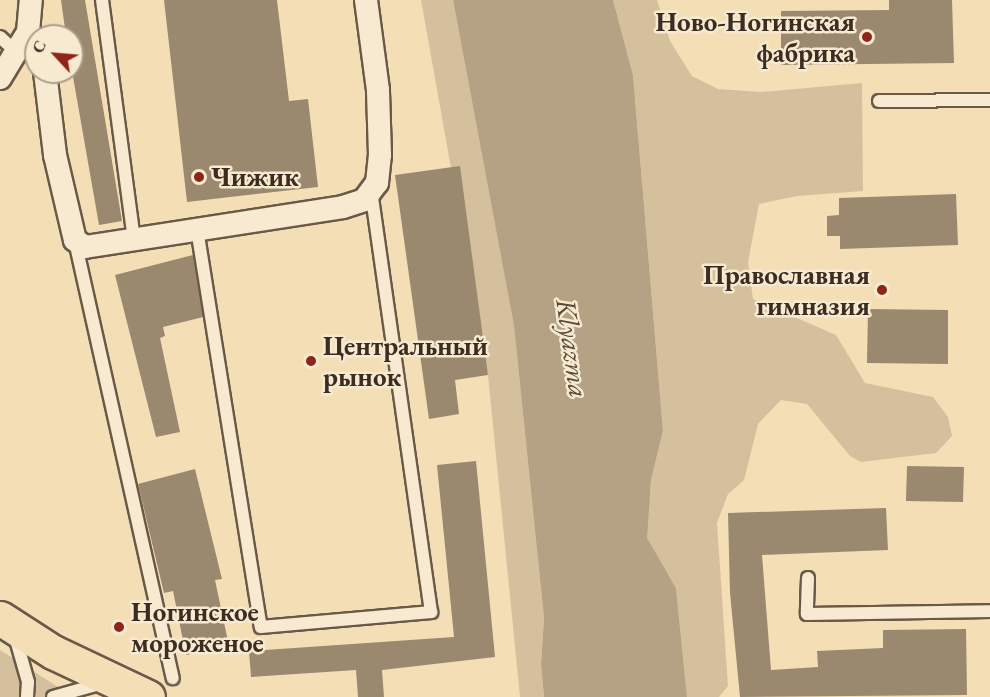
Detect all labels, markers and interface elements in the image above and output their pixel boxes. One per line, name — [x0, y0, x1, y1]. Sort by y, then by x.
place label: Ново-Ногинская фабрика — [655, 5, 855, 68]
north arrow — [24, 24, 84, 84]
marker: Ново-Ногинская фабрика — [860, 30, 874, 44]
text: С — [27, 37, 51, 56]
place label: Чижик — [211, 161, 299, 193]
marker: Чижик — [192, 170, 206, 184]
place label: Православная гимназия — [703, 258, 870, 321]
marker: Православная гимназия — [875, 283, 889, 297]
water label: Klyazma — [549, 296, 597, 400]
place label: Центральный рынок — [323, 329, 488, 392]
marker: Центральный рынок — [304, 354, 318, 368]
place label: Ногинское мороженое — [131, 595, 264, 658]
marker: Ногинское мороженое — [112, 620, 126, 634]

